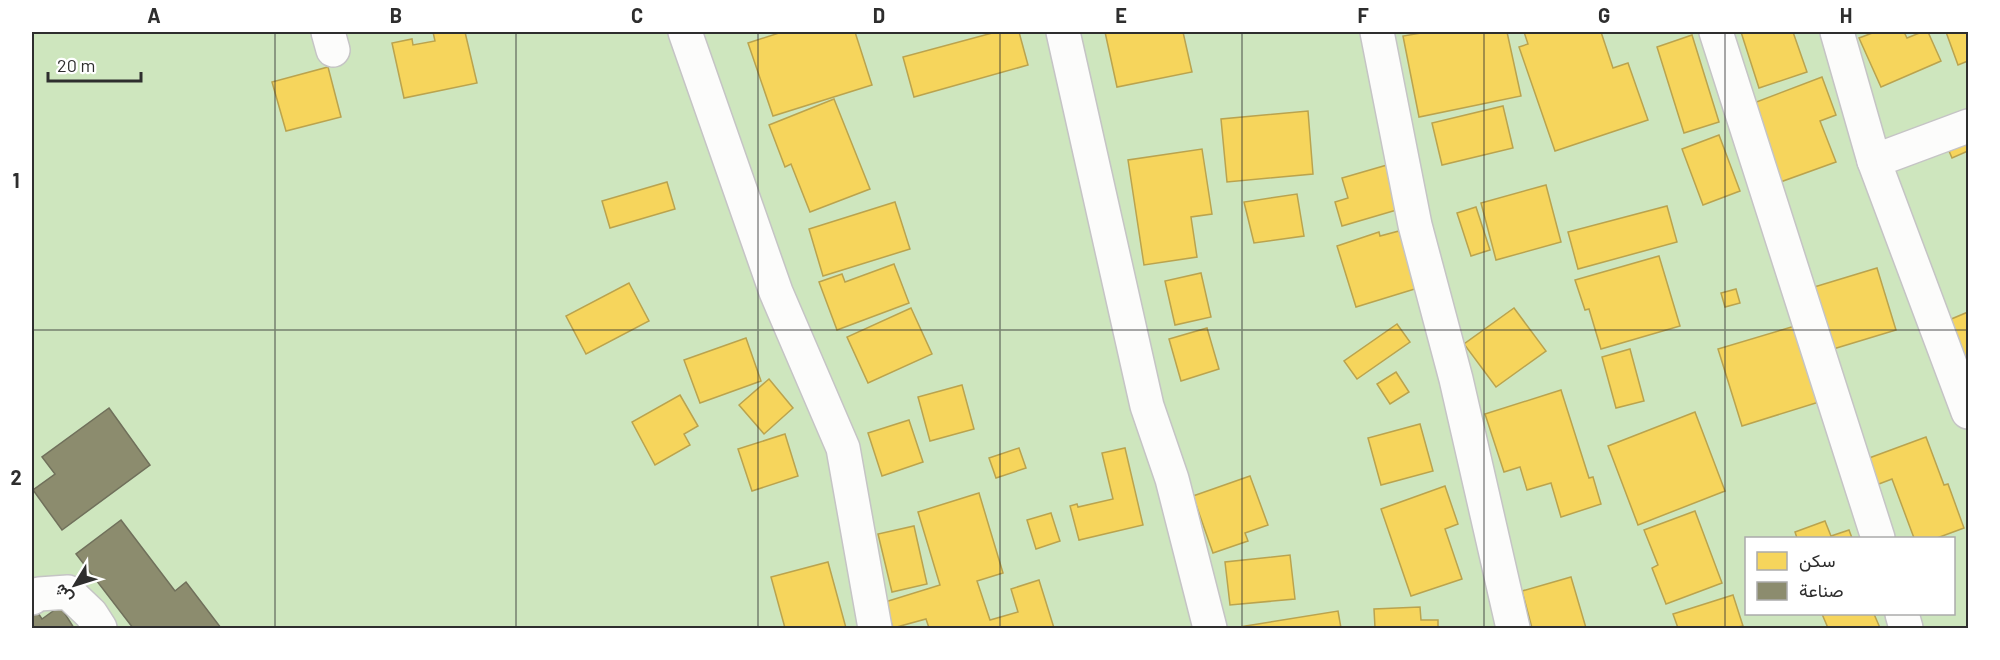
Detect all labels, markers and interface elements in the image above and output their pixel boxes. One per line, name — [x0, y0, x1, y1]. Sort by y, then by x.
text: A — [147, 3, 161, 27]
text: B — [390, 3, 402, 27]
text: C — [631, 3, 643, 27]
text: D — [873, 3, 885, 27]
text: E — [1115, 3, 1127, 27]
text: F — [1357, 3, 1369, 27]
text: G — [1598, 3, 1610, 27]
text: H — [1840, 3, 1852, 27]
scale bar — [48, 45, 141, 83]
text: 20 m — [57, 54, 95, 76]
text: 1 — [12, 168, 20, 192]
text: 2 — [10, 465, 22, 489]
legend — [1745, 537, 1955, 615]
text: سكن — [1799, 549, 1835, 572]
north arrow — [45, 555, 105, 615]
text: صناعة — [1799, 579, 1844, 601]
text: ش — [49, 580, 77, 608]

